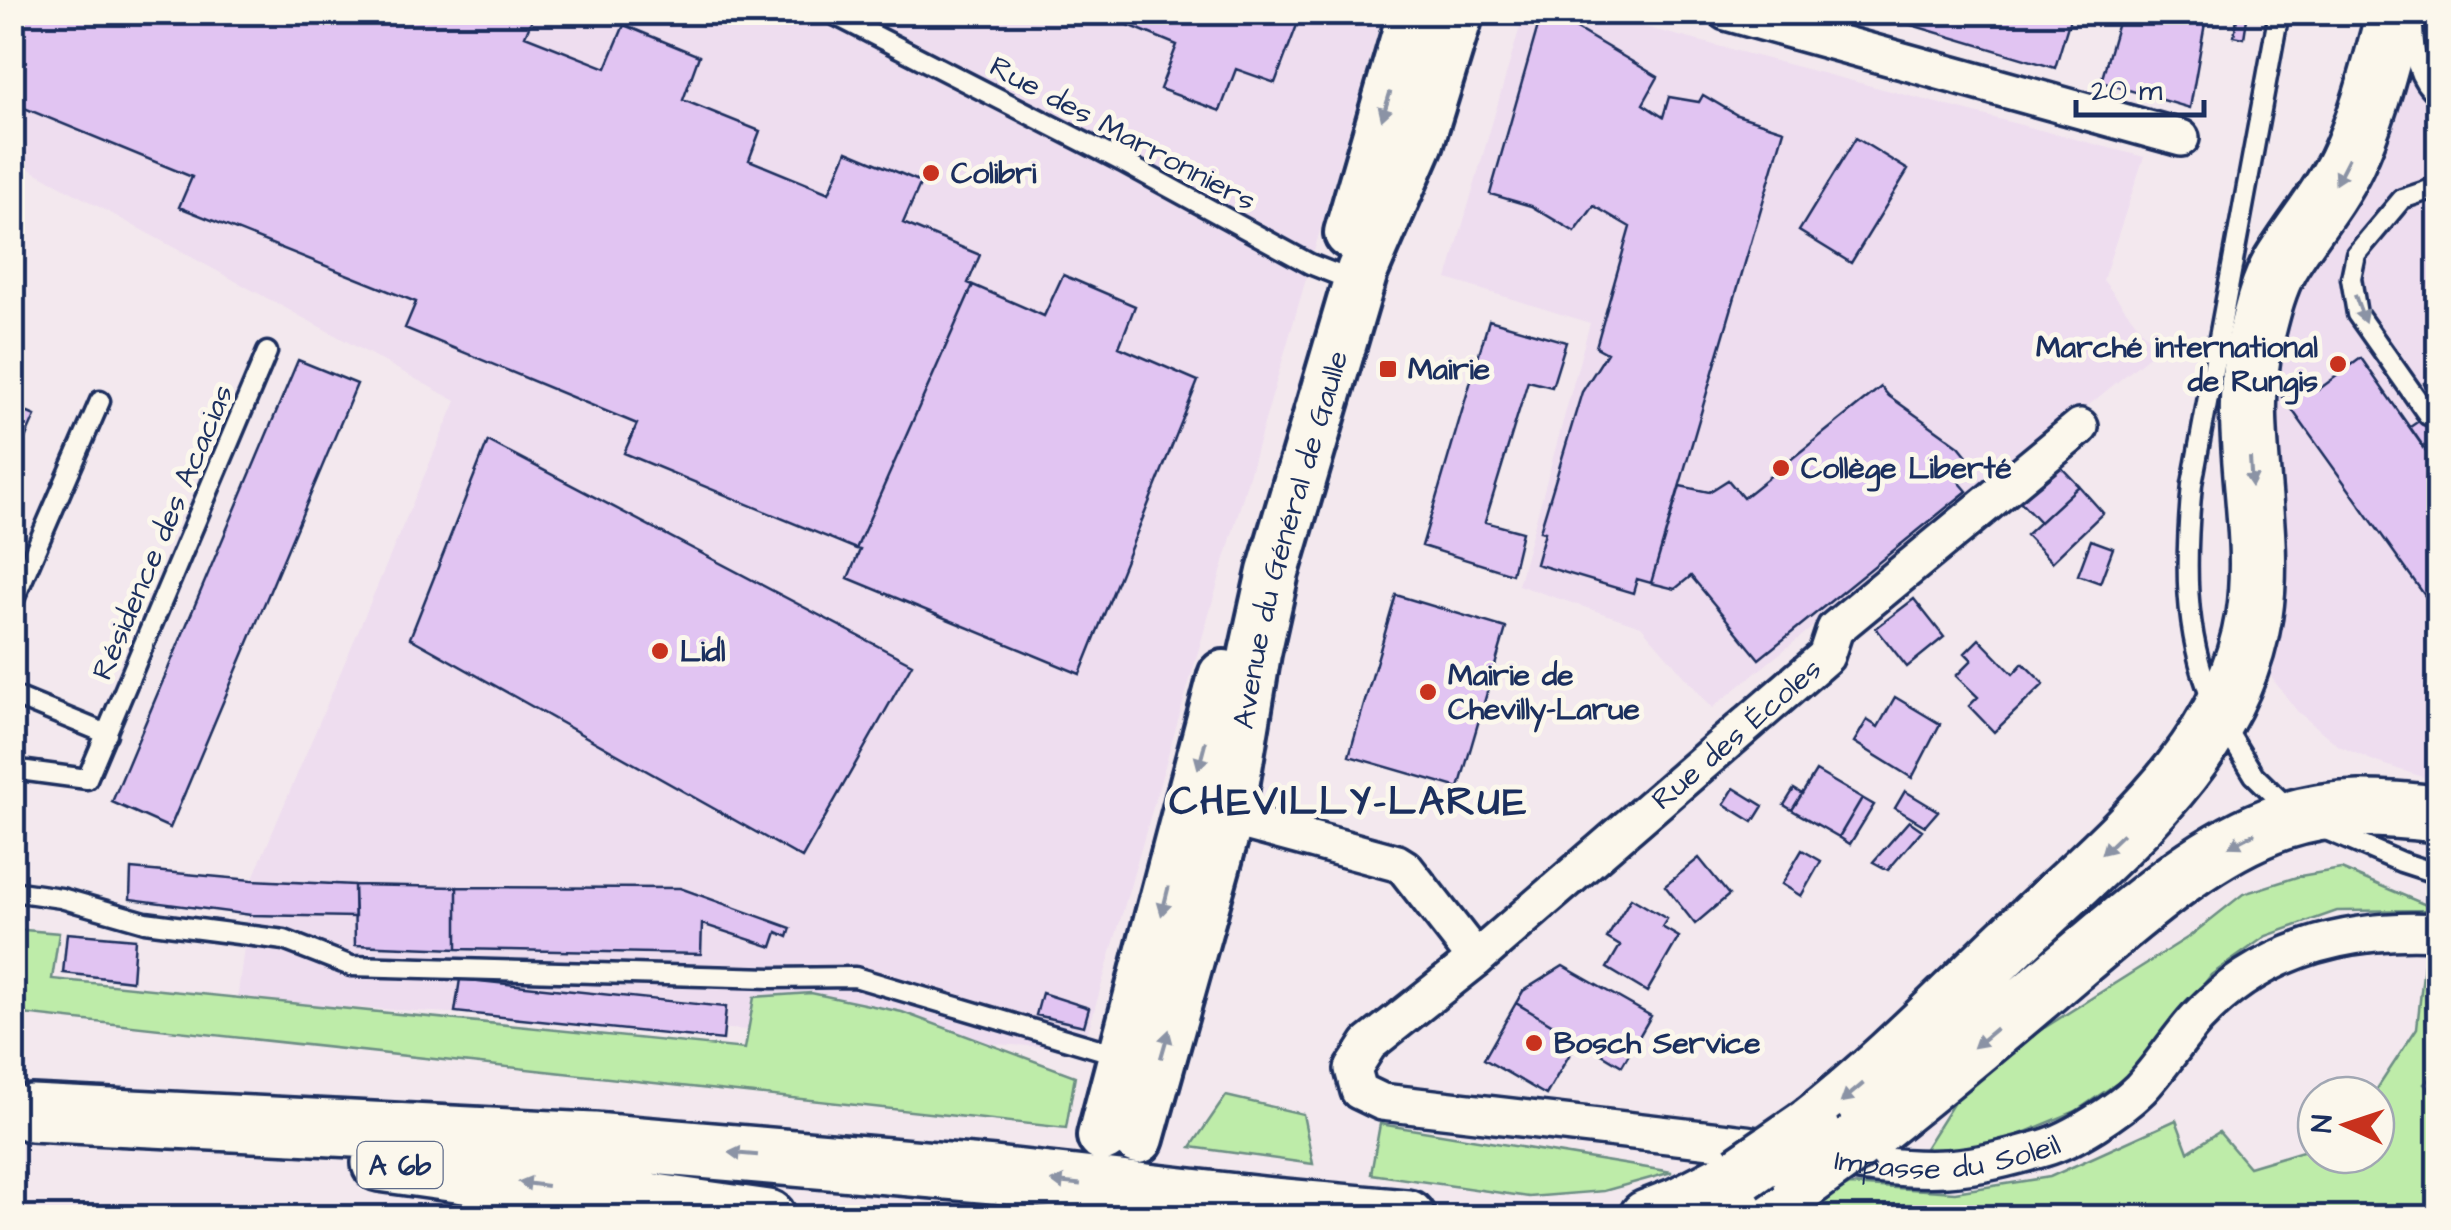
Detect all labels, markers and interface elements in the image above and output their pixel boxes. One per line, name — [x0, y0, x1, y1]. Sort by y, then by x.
street label: Rue des Marronniers — [982, 46, 1263, 222]
scale bar — [2076, 55, 2204, 117]
text: 20 m — [2091, 70, 2163, 112]
one-way arrow — [1378, 91, 1393, 122]
place label: Colibri — [951, 153, 1037, 195]
one-way arrow — [2334, 156, 2351, 185]
marker: Colibri — [920, 162, 942, 184]
one-way arrow — [2353, 294, 2368, 324]
place label: Marché international de Rungis — [2036, 327, 2318, 405]
street label: Avenue du Général de Gaulle — [1223, 346, 1359, 732]
place label: Mairie — [1408, 349, 1490, 391]
marker: Marché international de Rungis — [2327, 353, 2349, 375]
marker: Mairie — [1377, 358, 1399, 380]
street label: Résidence des Acacias — [82, 378, 244, 687]
place label: Collège Liberté — [1801, 448, 2012, 492]
marker: Collège Liberté — [1770, 457, 1792, 479]
one-way arrow — [2244, 457, 2260, 489]
place label: Lidl — [680, 631, 726, 673]
marker: Lidl — [649, 640, 671, 662]
street label: Rue des Écoles — [1643, 649, 1831, 820]
place label: Mairie de Chevilly-Larue — [1448, 655, 1640, 733]
marker: Mairie de Chevilly-Larue — [1417, 681, 1439, 703]
one-way arrow — [1194, 740, 1210, 771]
district label: CHEVILLY-LARUE — [1169, 775, 1529, 830]
one-way arrow — [2228, 831, 2257, 848]
one-way arrow — [2100, 832, 2124, 856]
one-way arrow — [1157, 886, 1172, 917]
place label: Bosch Service — [1554, 1023, 1760, 1065]
one-way arrow — [1973, 1027, 1998, 1048]
one-way arrow — [1158, 1028, 1173, 1059]
marker: Bosch Service — [1523, 1032, 1545, 1054]
north arrow — [2296, 1075, 2396, 1175]
one-way arrow — [1839, 1082, 1864, 1103]
text: N — [2303, 1114, 2342, 1134]
street label: Impasse du Soleil — [1831, 1124, 2067, 1191]
road number: A 6b — [358, 1142, 442, 1188]
one-way arrow — [726, 1145, 758, 1161]
one-way arrow — [1050, 1175, 1082, 1191]
one-way arrow — [516, 1176, 548, 1192]

